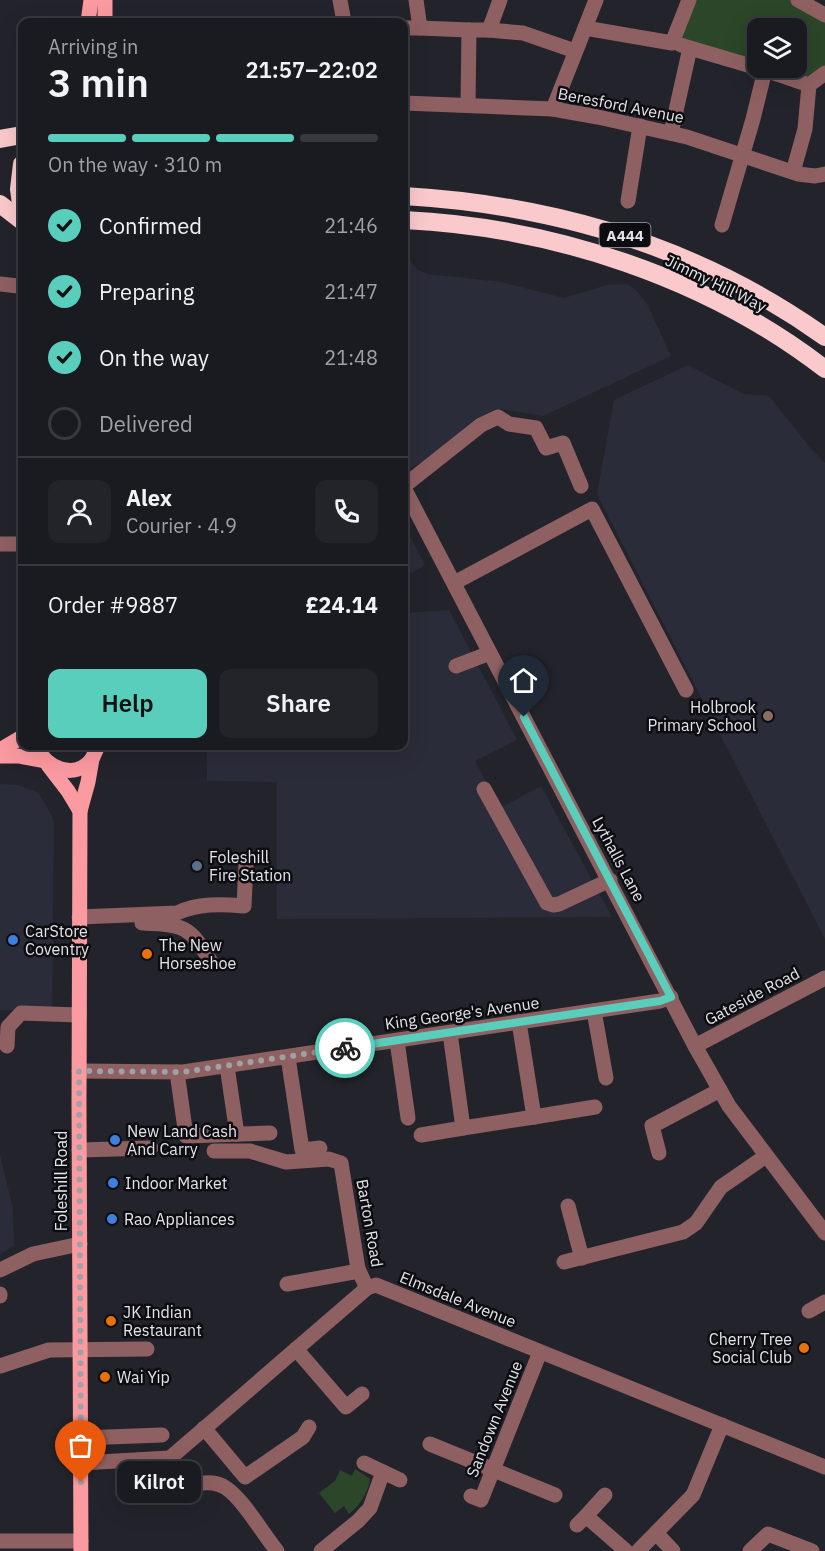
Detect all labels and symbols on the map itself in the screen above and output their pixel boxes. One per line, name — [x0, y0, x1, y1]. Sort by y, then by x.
street label: Beresford Avenue — [556, 83, 686, 127]
road number: A444 — [600, 223, 650, 247]
street label: Jimmy Hill Way — [662, 250, 770, 316]
pin — [498, 655, 549, 717]
place label: Holbrook Primary School — [648, 697, 757, 735]
marker: Holbrook Primary School — [761, 709, 775, 723]
street label: Lythalls Lane — [588, 813, 650, 905]
place label: Foleshill Fire Station — [209, 847, 291, 885]
marker: Foleshill Fire Station — [190, 859, 204, 873]
place label: CarStore Coventry — [25, 921, 89, 959]
marker: CarStore Coventry — [6, 933, 20, 947]
place label: The New Horseshoe — [159, 935, 237, 973]
marker: The New Horseshoe — [140, 947, 154, 961]
street label: Gateside Road — [701, 963, 803, 1029]
street label: King George's Avenue — [384, 992, 541, 1034]
courier — [315, 1018, 375, 1078]
place label: New Land Cash And Carry — [127, 1121, 237, 1159]
street label: Foleshill Road — [51, 1131, 71, 1231]
marker: New Land Cash And Carry — [108, 1133, 122, 1147]
place label: Indoor Market — [125, 1173, 227, 1193]
marker: Indoor Market — [106, 1176, 120, 1190]
street label: Barton Road — [352, 1177, 388, 1269]
place label: Rao Appliances — [124, 1209, 235, 1229]
marker: Rao Appliances — [105, 1212, 119, 1226]
street label: Elmsdale Avenue — [397, 1267, 519, 1332]
place label: JK Indian Restaurant — [123, 1302, 202, 1340]
marker: JK Indian Restaurant — [104, 1314, 118, 1328]
place label: Cherry Tree Social Club — [709, 1329, 792, 1367]
marker: Cherry Tree Social Club — [797, 1341, 811, 1355]
street label: Sandown Avenue — [462, 1358, 527, 1480]
place label: Wai Yip — [117, 1367, 170, 1387]
marker: Wai Yip — [98, 1370, 112, 1384]
pin — [55, 1420, 106, 1482]
callout: Kilrot — [117, 1461, 201, 1503]

